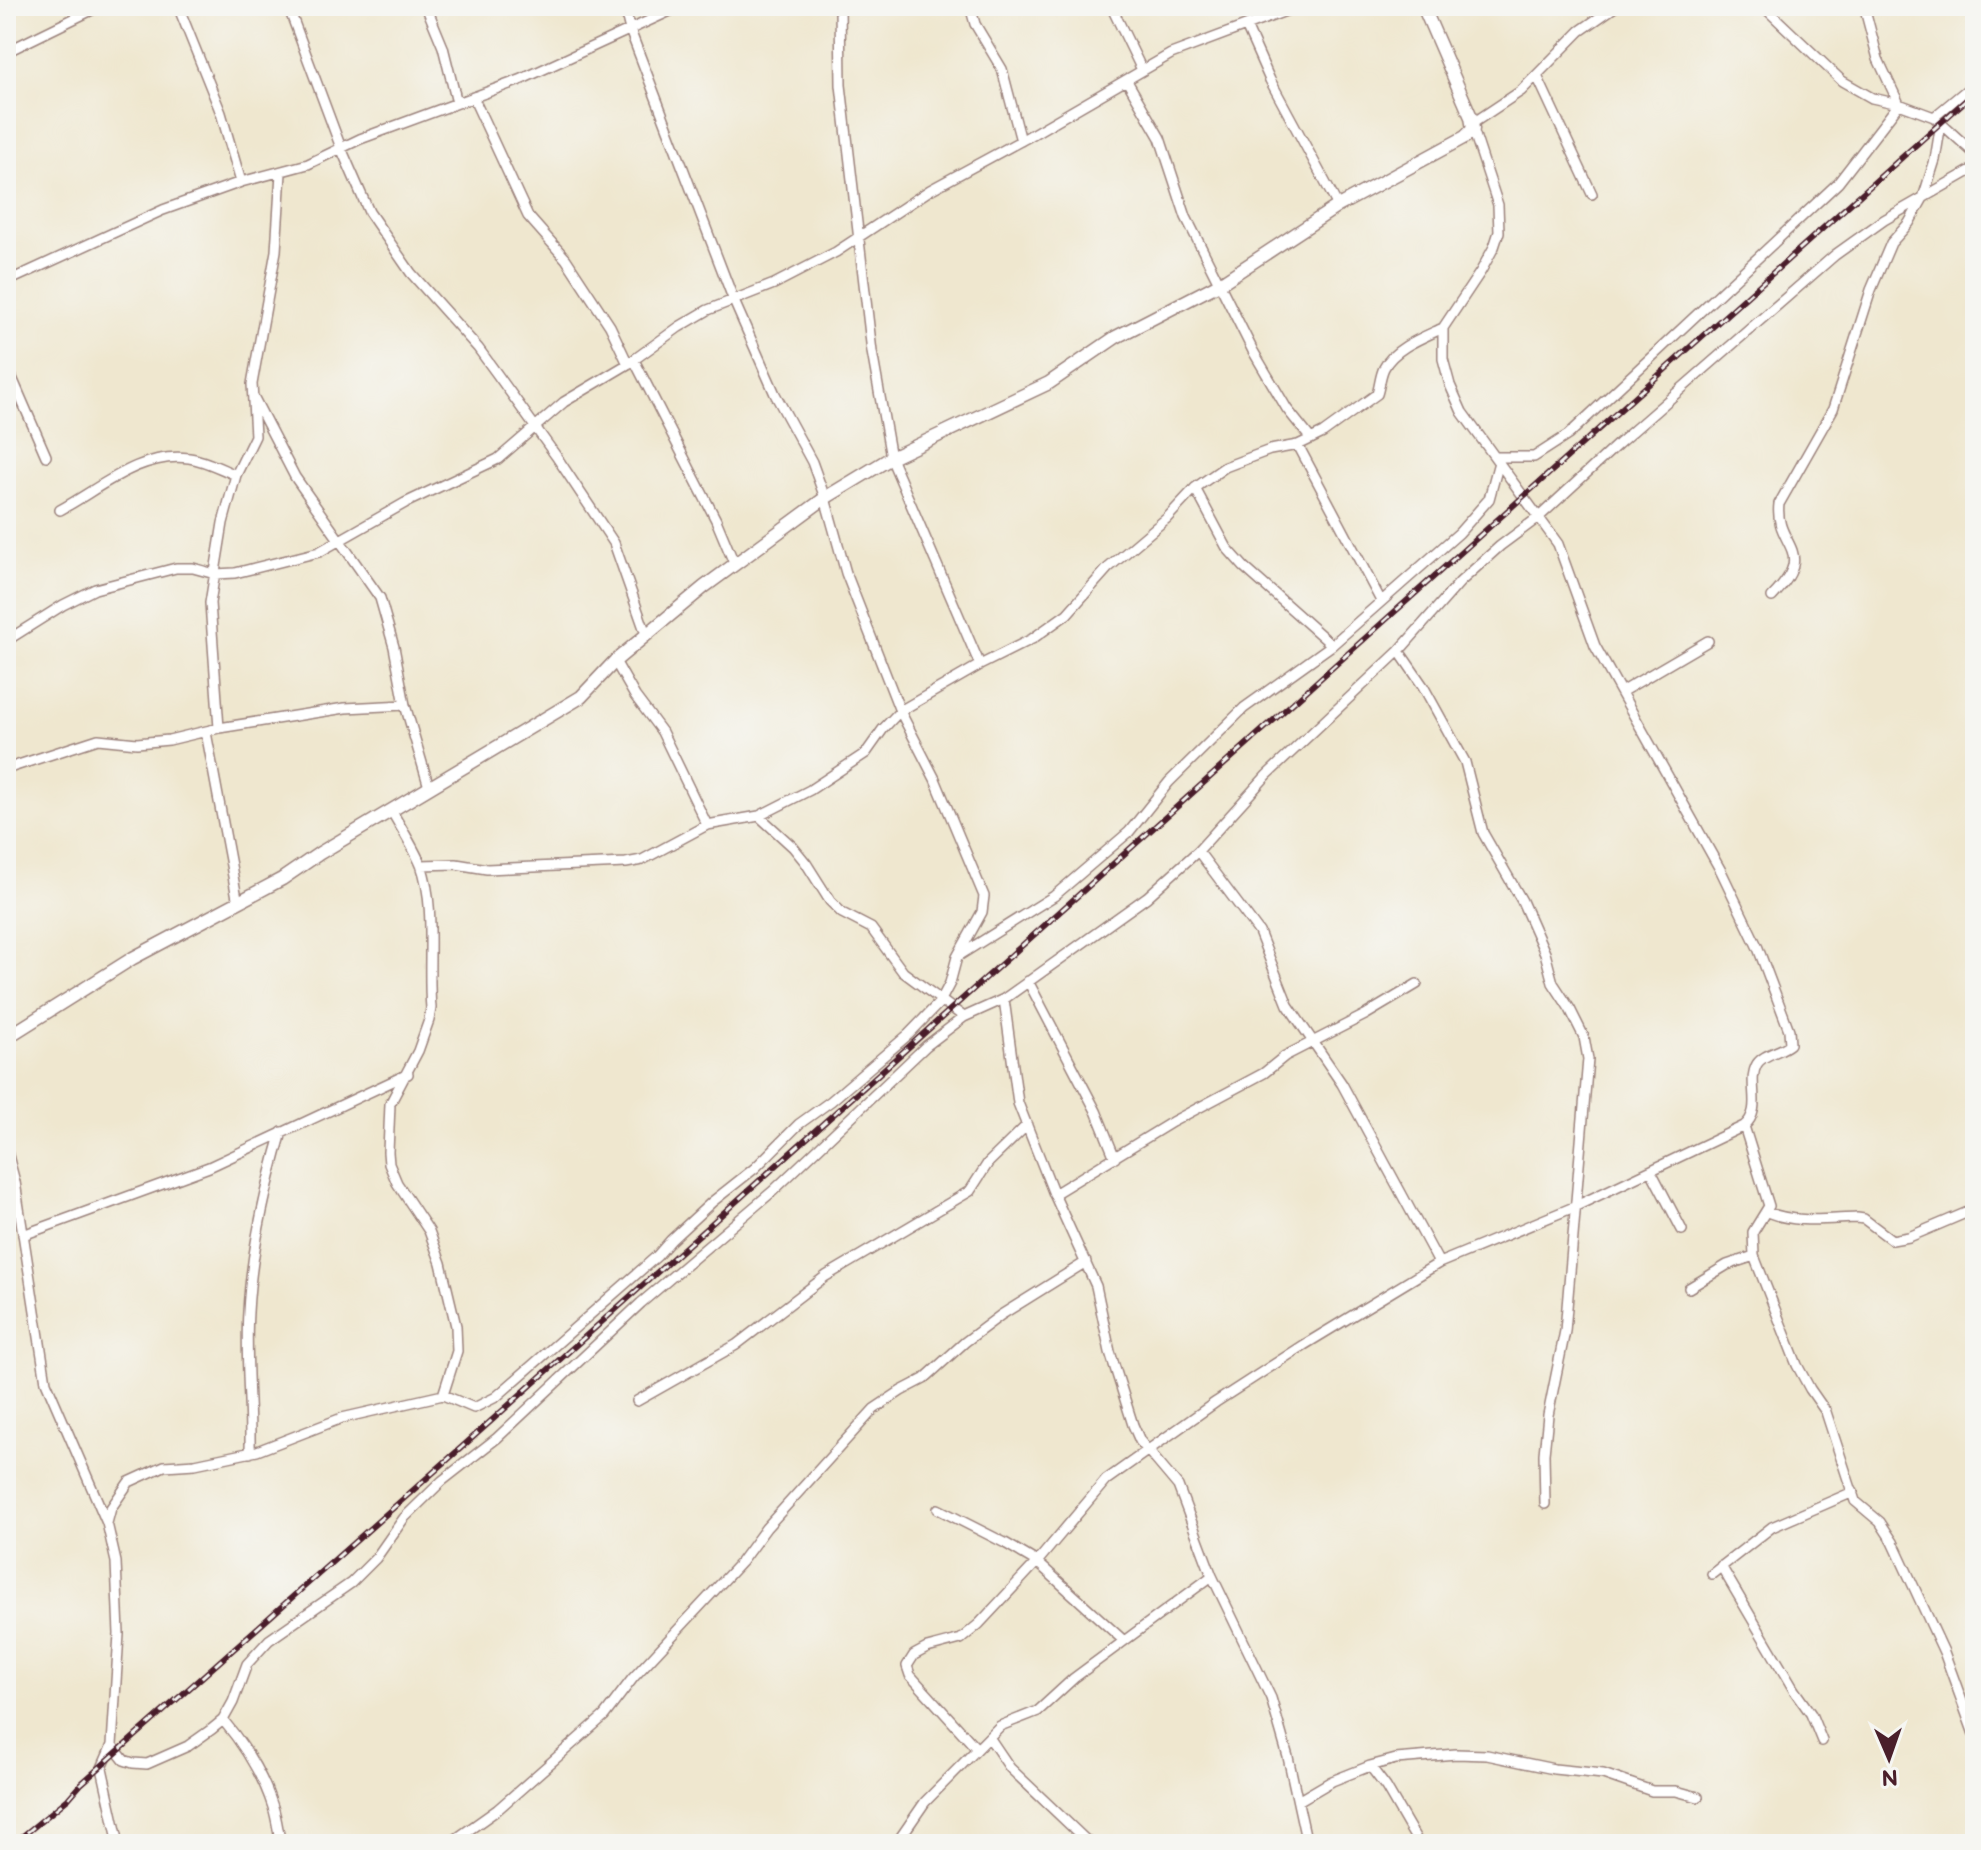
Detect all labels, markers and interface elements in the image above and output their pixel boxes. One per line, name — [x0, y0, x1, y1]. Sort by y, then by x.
north arrow — [1849, 1718, 1929, 1798]
text: N — [1881, 1763, 1898, 1790]

